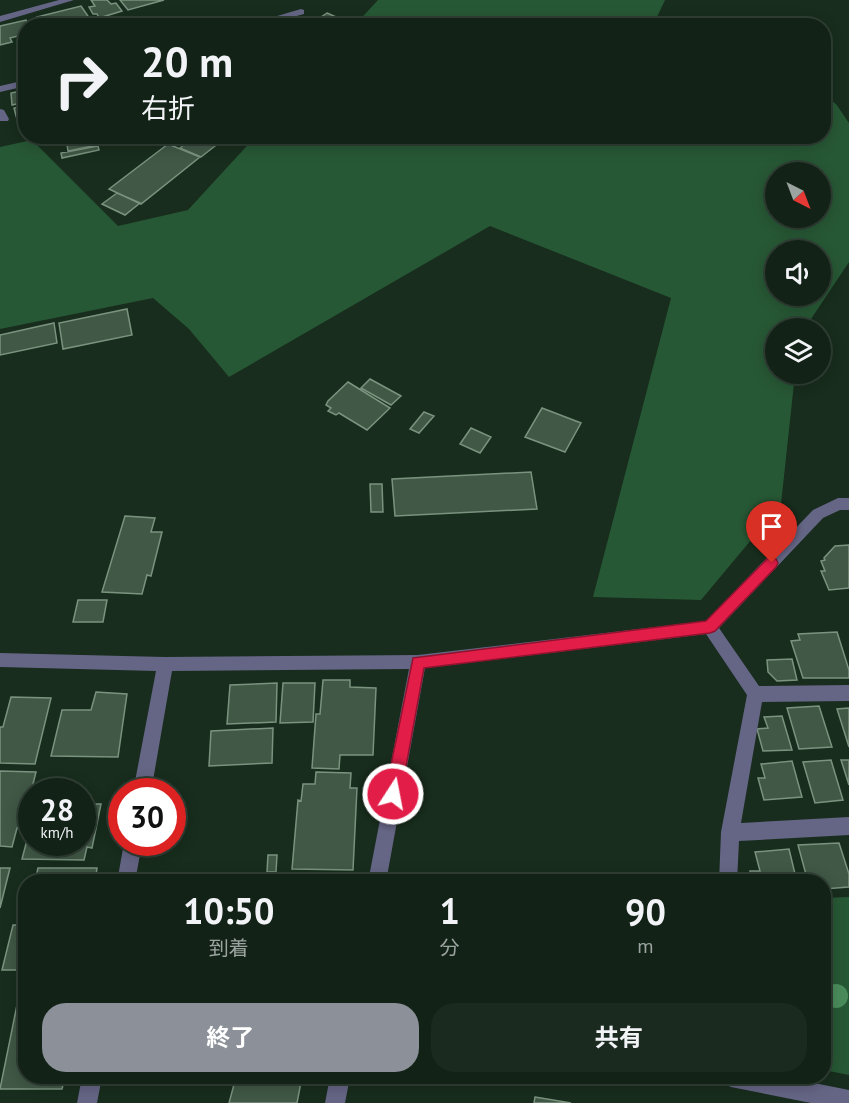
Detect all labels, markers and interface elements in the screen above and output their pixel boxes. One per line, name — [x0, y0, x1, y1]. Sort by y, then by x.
text: 20 m — [141, 34, 233, 89]
icon: right — [42, 42, 120, 120]
text: 右折 — [141, 91, 195, 125]
north arrow — [765, 162, 831, 228]
map controls — [765, 162, 831, 384]
button: sound — [765, 240, 831, 306]
button: layers — [765, 318, 831, 384]
pin — [746, 501, 797, 563]
icon: arrive — [755, 510, 788, 543]
position arrow — [361, 762, 425, 826]
speed limit sign: 30 — [108, 778, 186, 856]
text: 28 — [40, 790, 74, 829]
text: km/h — [41, 823, 73, 842]
text: 10:50 — [183, 887, 274, 934]
text: 1 — [440, 887, 460, 934]
text: 90 — [625, 888, 666, 935]
text: m — [637, 933, 654, 959]
text: 到着 — [209, 935, 249, 961]
text: 分 — [440, 935, 460, 961]
button: 終了 — [42, 1003, 419, 1072]
button: 共有 — [431, 1003, 807, 1072]

